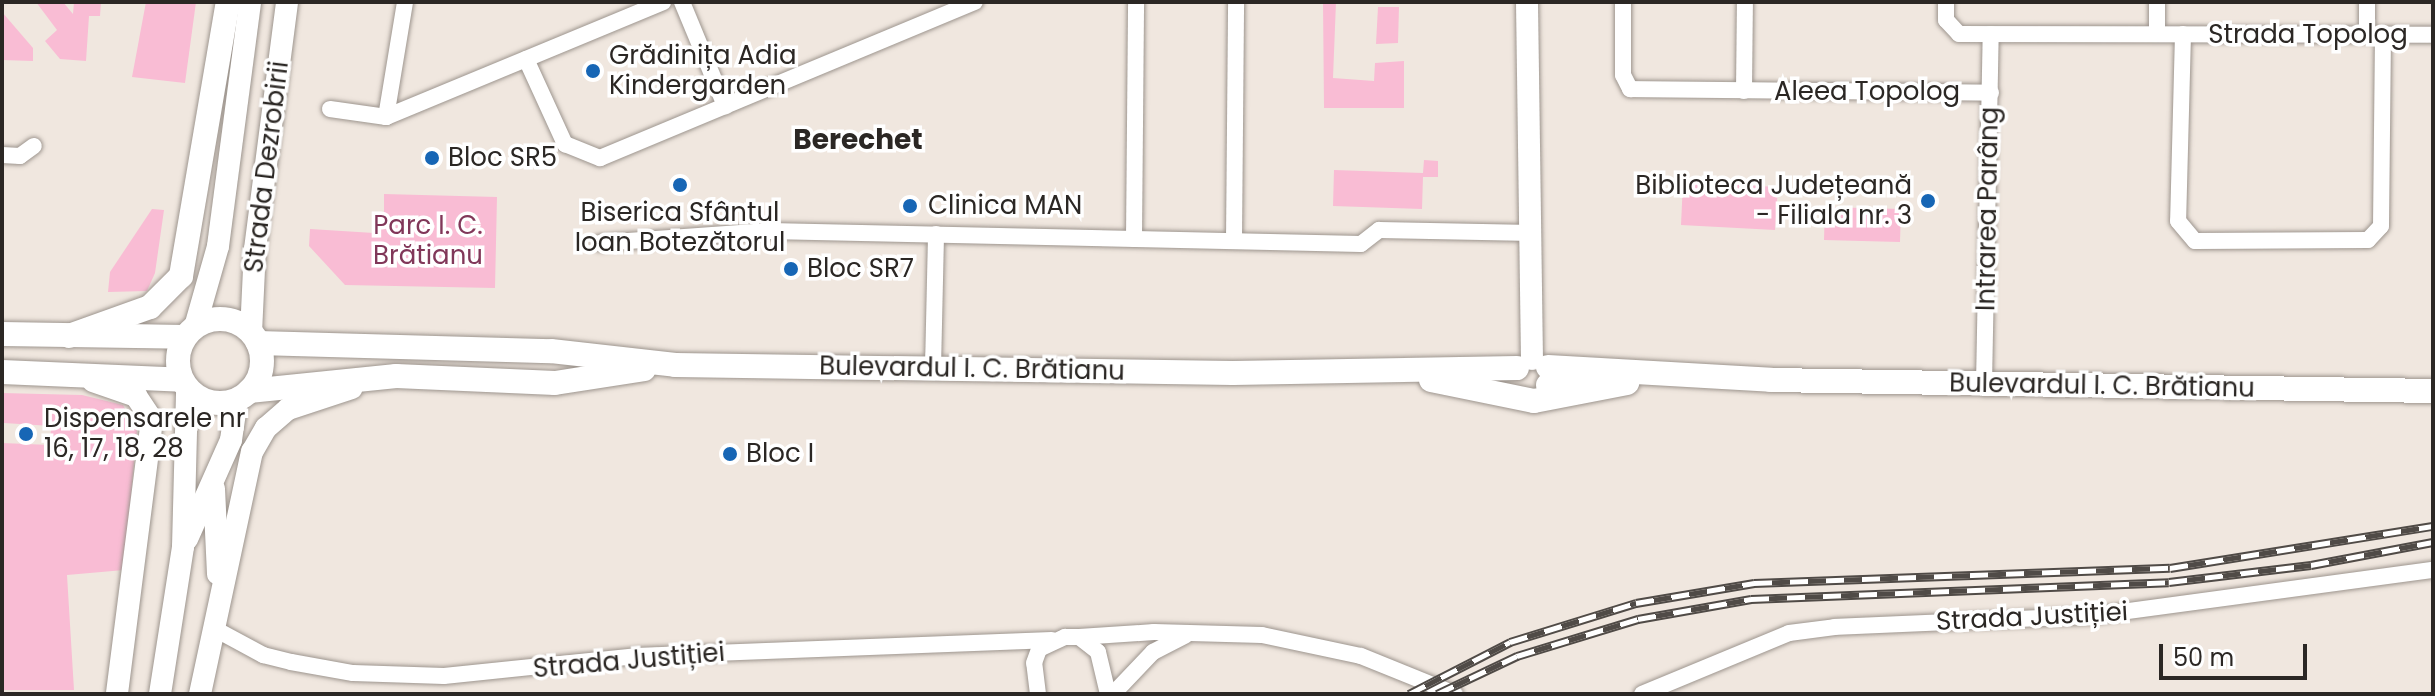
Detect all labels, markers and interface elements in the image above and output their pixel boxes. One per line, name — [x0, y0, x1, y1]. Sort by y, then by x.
street label: Strada Topolog — [2208, 19, 2408, 51]
place label: Grădinița Adia Kindergarden — [609, 40, 797, 102]
street label: Strada Dezrobirii — [239, 59, 295, 275]
marker: Grădinița Adia Kindergarden — [584, 62, 602, 80]
street label: Aleea Topolog — [1774, 76, 1960, 108]
street label: Intrarea Parâng — [1971, 107, 2005, 311]
district label: Berechet — [793, 123, 923, 157]
place label: Bloc SR5 — [448, 142, 557, 174]
marker: Bloc SR5 — [423, 149, 441, 167]
place label: Biblioteca Județeană - Filiala nr. 3 — [1635, 170, 1912, 232]
marker: Biserica Sfântul Ioan Botezătorul — [671, 176, 689, 194]
place label: Clinica MAN — [928, 190, 1082, 222]
marker: Biblioteca Județeană - Filiala nr. 3 — [1919, 192, 1937, 210]
marker: Clinica MAN — [899, 195, 921, 217]
place label: Biserica Sfântul Ioan Botezătorul — [575, 197, 785, 258]
park label: Parc I. C. Brătianu — [373, 210, 483, 272]
place label: Bloc SR7 — [807, 253, 914, 285]
marker: Bloc SR7 — [782, 260, 800, 278]
street label: Bulevardul I. C. Brătianu — [819, 351, 1125, 387]
street label: Bulevardul I. C. Brătianu — [1949, 368, 2255, 404]
place label: Dispensarele nr 16, 17, 18, 28 — [44, 403, 245, 464]
marker: Dispensarele nr 16, 17, 18, 28 — [15, 423, 37, 445]
place label: Bloc I — [746, 438, 814, 470]
marker: Bloc I — [721, 445, 739, 463]
street label: Strada Justiției — [1935, 596, 2129, 638]
scale bar — [2163, 628, 2311, 678]
street label: Strada Justiției — [532, 637, 726, 685]
text: 50 m — [2173, 641, 2234, 674]

